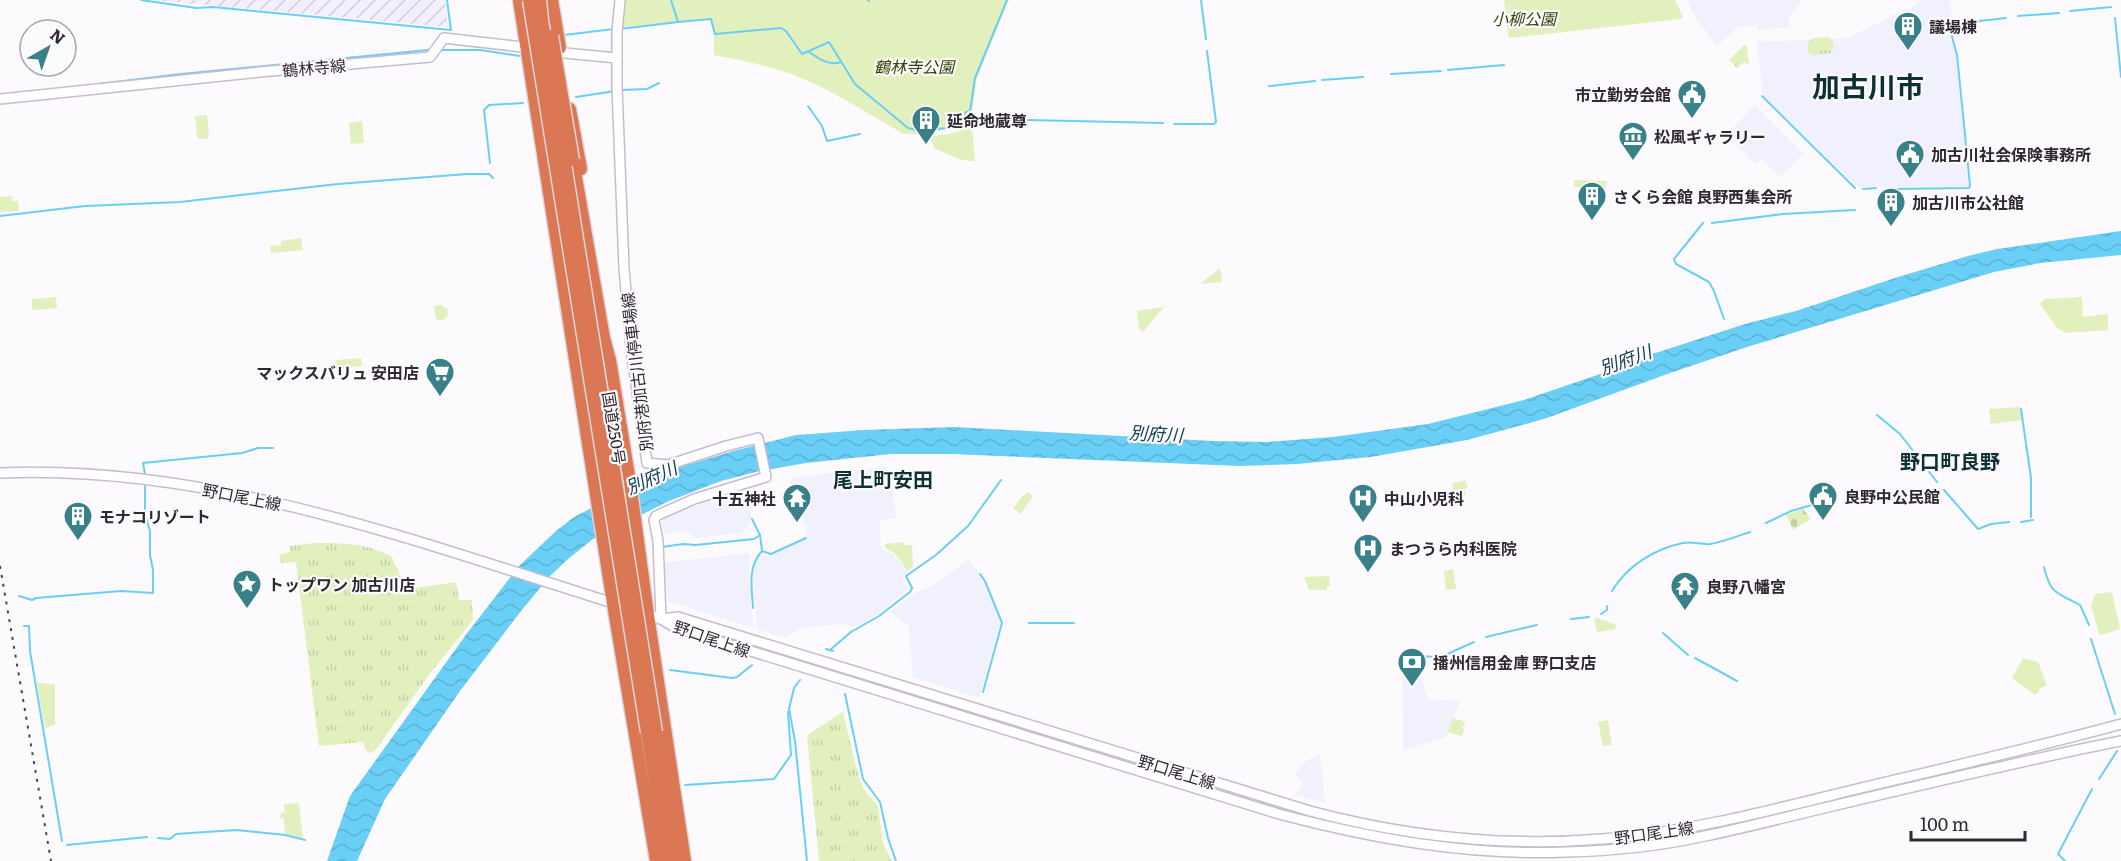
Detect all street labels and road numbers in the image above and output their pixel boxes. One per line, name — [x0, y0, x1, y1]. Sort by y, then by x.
street label: 鶴林寺線 — [281, 52, 347, 82]
street label: 別府港加古川停車場線 — [614, 291, 658, 453]
street label: 国道250号 — [597, 390, 633, 466]
street label: 野口尾上線 — [200, 477, 284, 515]
street label: 野口尾上線 — [670, 614, 754, 662]
street label: 野口尾上線 — [1135, 748, 1219, 794]
street label: 野口尾上線 — [1613, 815, 1695, 849]

